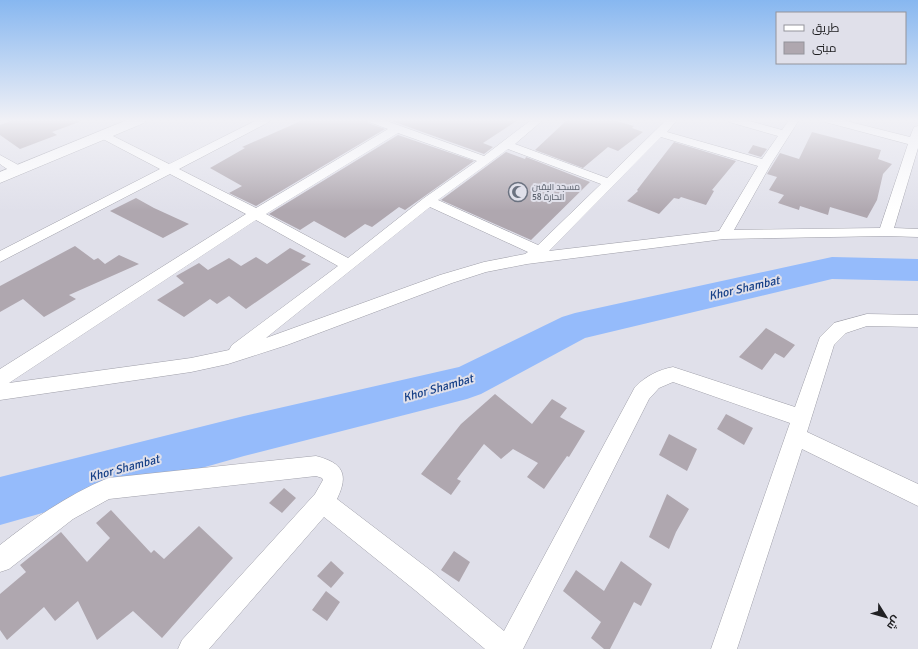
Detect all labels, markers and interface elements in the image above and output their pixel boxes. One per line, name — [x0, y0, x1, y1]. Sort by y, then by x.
legend — [776, 12, 906, 64]
text: طريق — [812, 21, 840, 36]
text: مبنى — [812, 41, 837, 56]
mosque icon: مسجد اليقين الحارة 58 — [507, 181, 529, 203]
place label: مسجد اليقين الحارة 58 — [532, 182, 580, 203]
water label: Khor Shambat — [707, 273, 783, 304]
water label: Khor Shambat — [401, 371, 477, 406]
water label: Khor Shambat — [87, 451, 163, 485]
north arrow — [866, 597, 906, 637]
text: ش — [884, 613, 903, 632]

